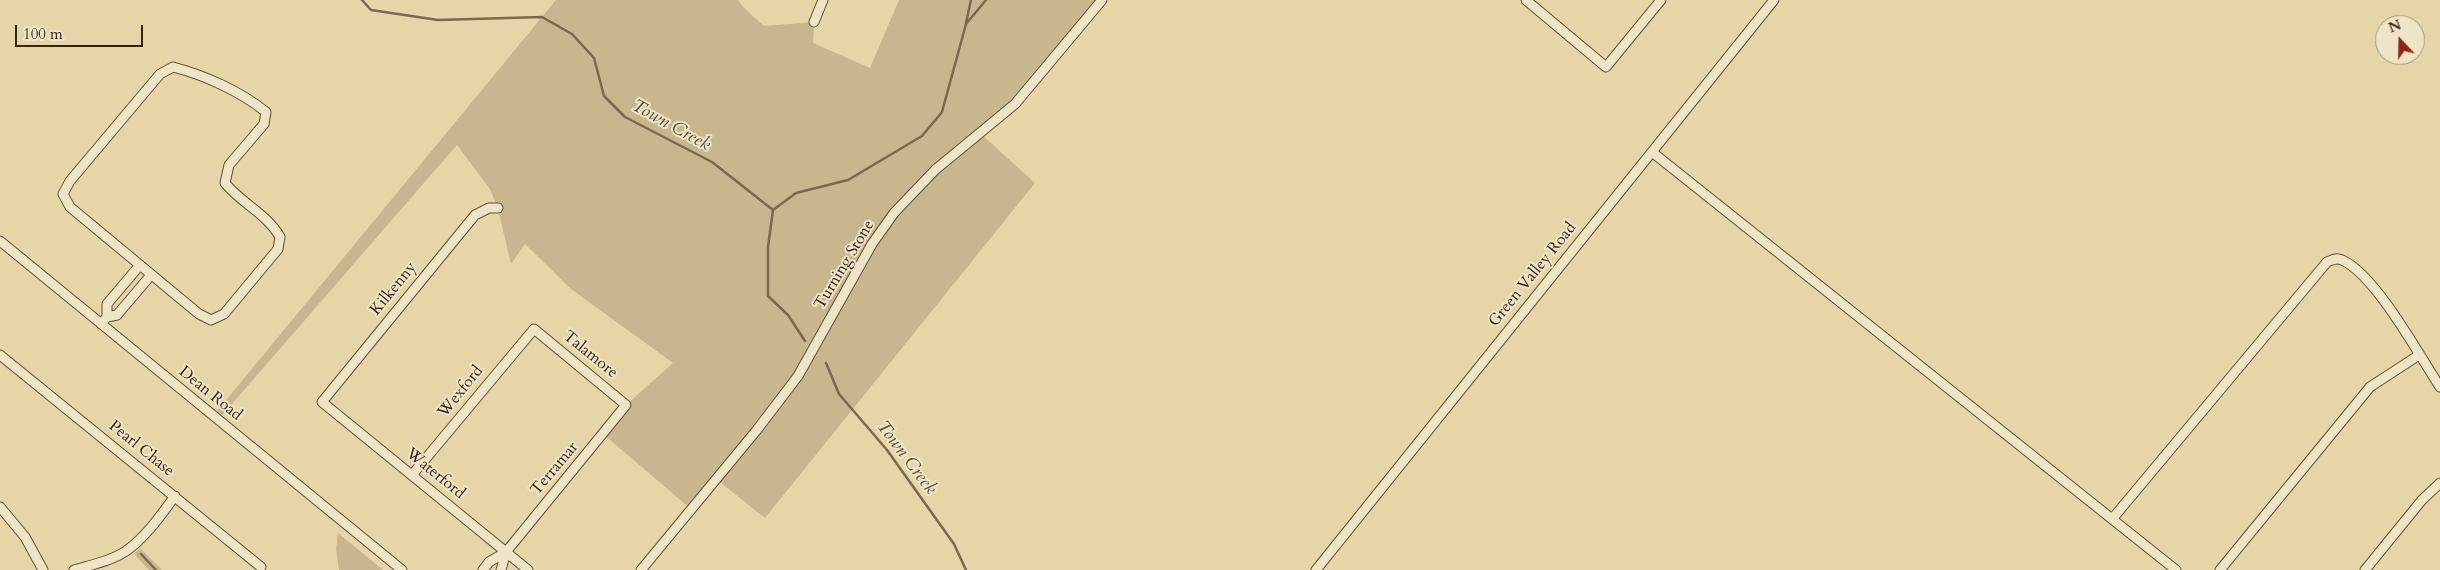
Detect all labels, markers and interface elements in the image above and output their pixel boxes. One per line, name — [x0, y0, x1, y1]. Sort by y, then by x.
scale bar — [18, 15, 145, 47]
north arrow — [2375, 15, 2425, 65]
text: N — [2386, 15, 2404, 38]
text: 100 m — [23, 24, 63, 44]
water label: Town Creek — [628, 96, 714, 156]
street label: Turning Stone — [811, 217, 879, 313]
street label: Green Valley Road — [1485, 219, 1581, 331]
street label: Kilkenny — [367, 258, 421, 320]
street label: Talamore — [559, 327, 621, 383]
street label: Wexford — [434, 362, 488, 422]
street label: Dean Road — [175, 363, 245, 425]
street label: Pearl Chase — [104, 417, 178, 481]
water label: Town Creek — [871, 417, 941, 499]
street label: Terramar — [527, 438, 583, 500]
street label: Waterford — [402, 444, 468, 504]

